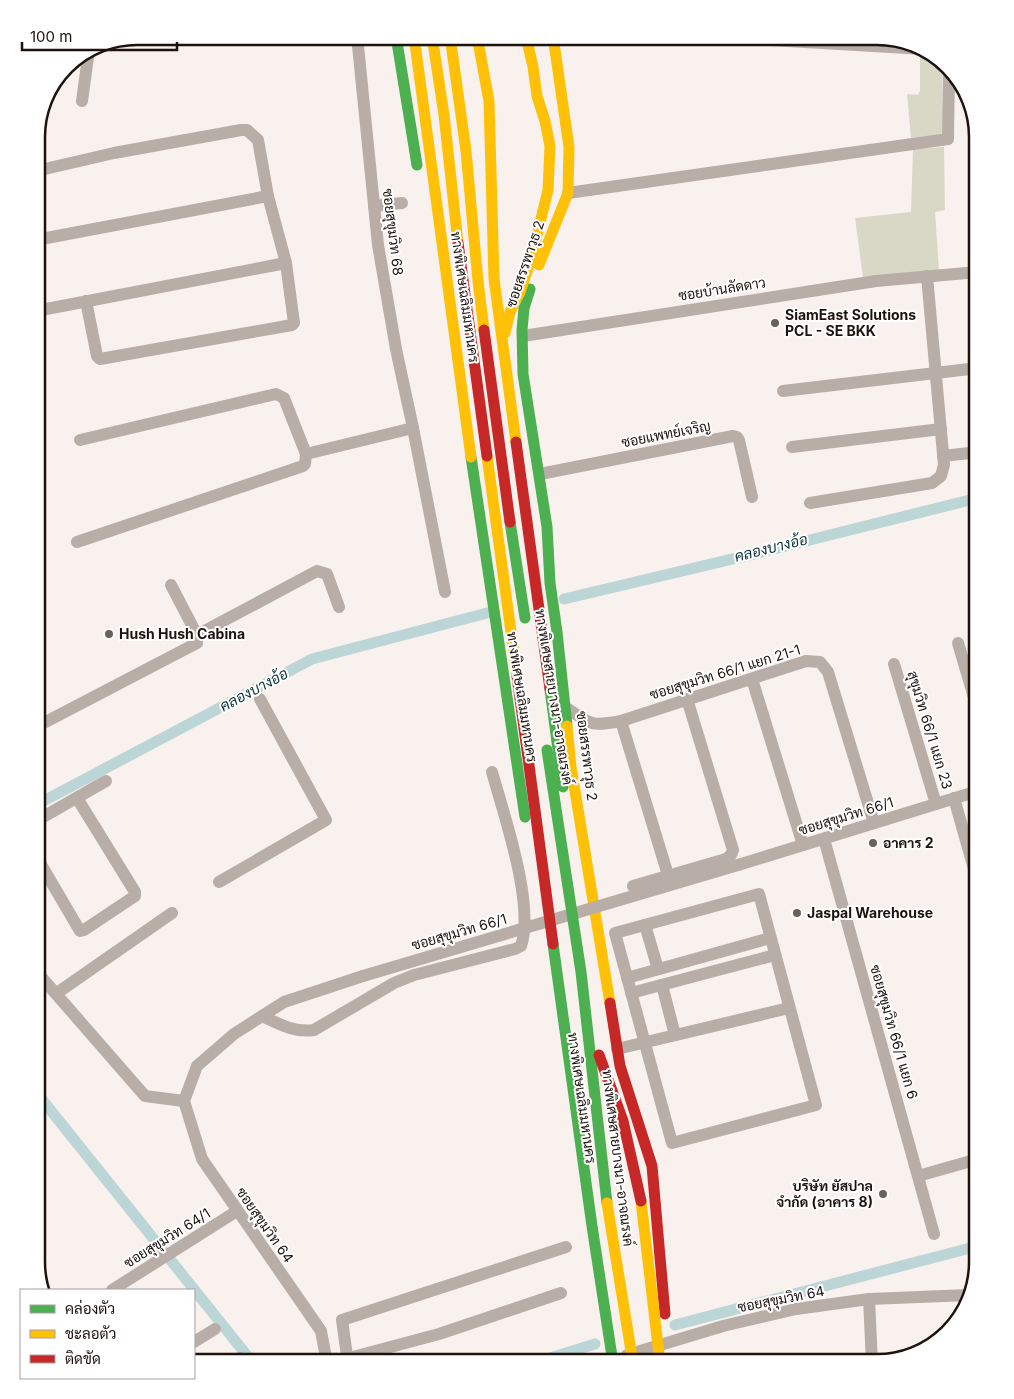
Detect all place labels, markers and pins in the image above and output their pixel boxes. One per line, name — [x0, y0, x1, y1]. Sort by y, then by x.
place label: SiamEast Solutions PCL - SE BKK — [785, 306, 916, 339]
marker: SiamEast Solutions PCL - SE BKK — [769, 317, 781, 329]
place label: Hush Hush Cabina — [119, 625, 245, 642]
marker: Hush Hush Cabina — [103, 628, 115, 640]
place label: อาคาร 2 — [883, 834, 934, 851]
marker: อาคาร 2 — [867, 837, 879, 849]
place label: Jaspal Warehouse — [807, 904, 933, 921]
marker: Jaspal Warehouse — [791, 907, 803, 919]
place label: บริษัท ยัสปาล จำกัด (อาคาร 8) — [776, 1177, 873, 1210]
marker: บริษัท ยัสปาล จำกัด (อาคาร 8) — [877, 1188, 889, 1200]

